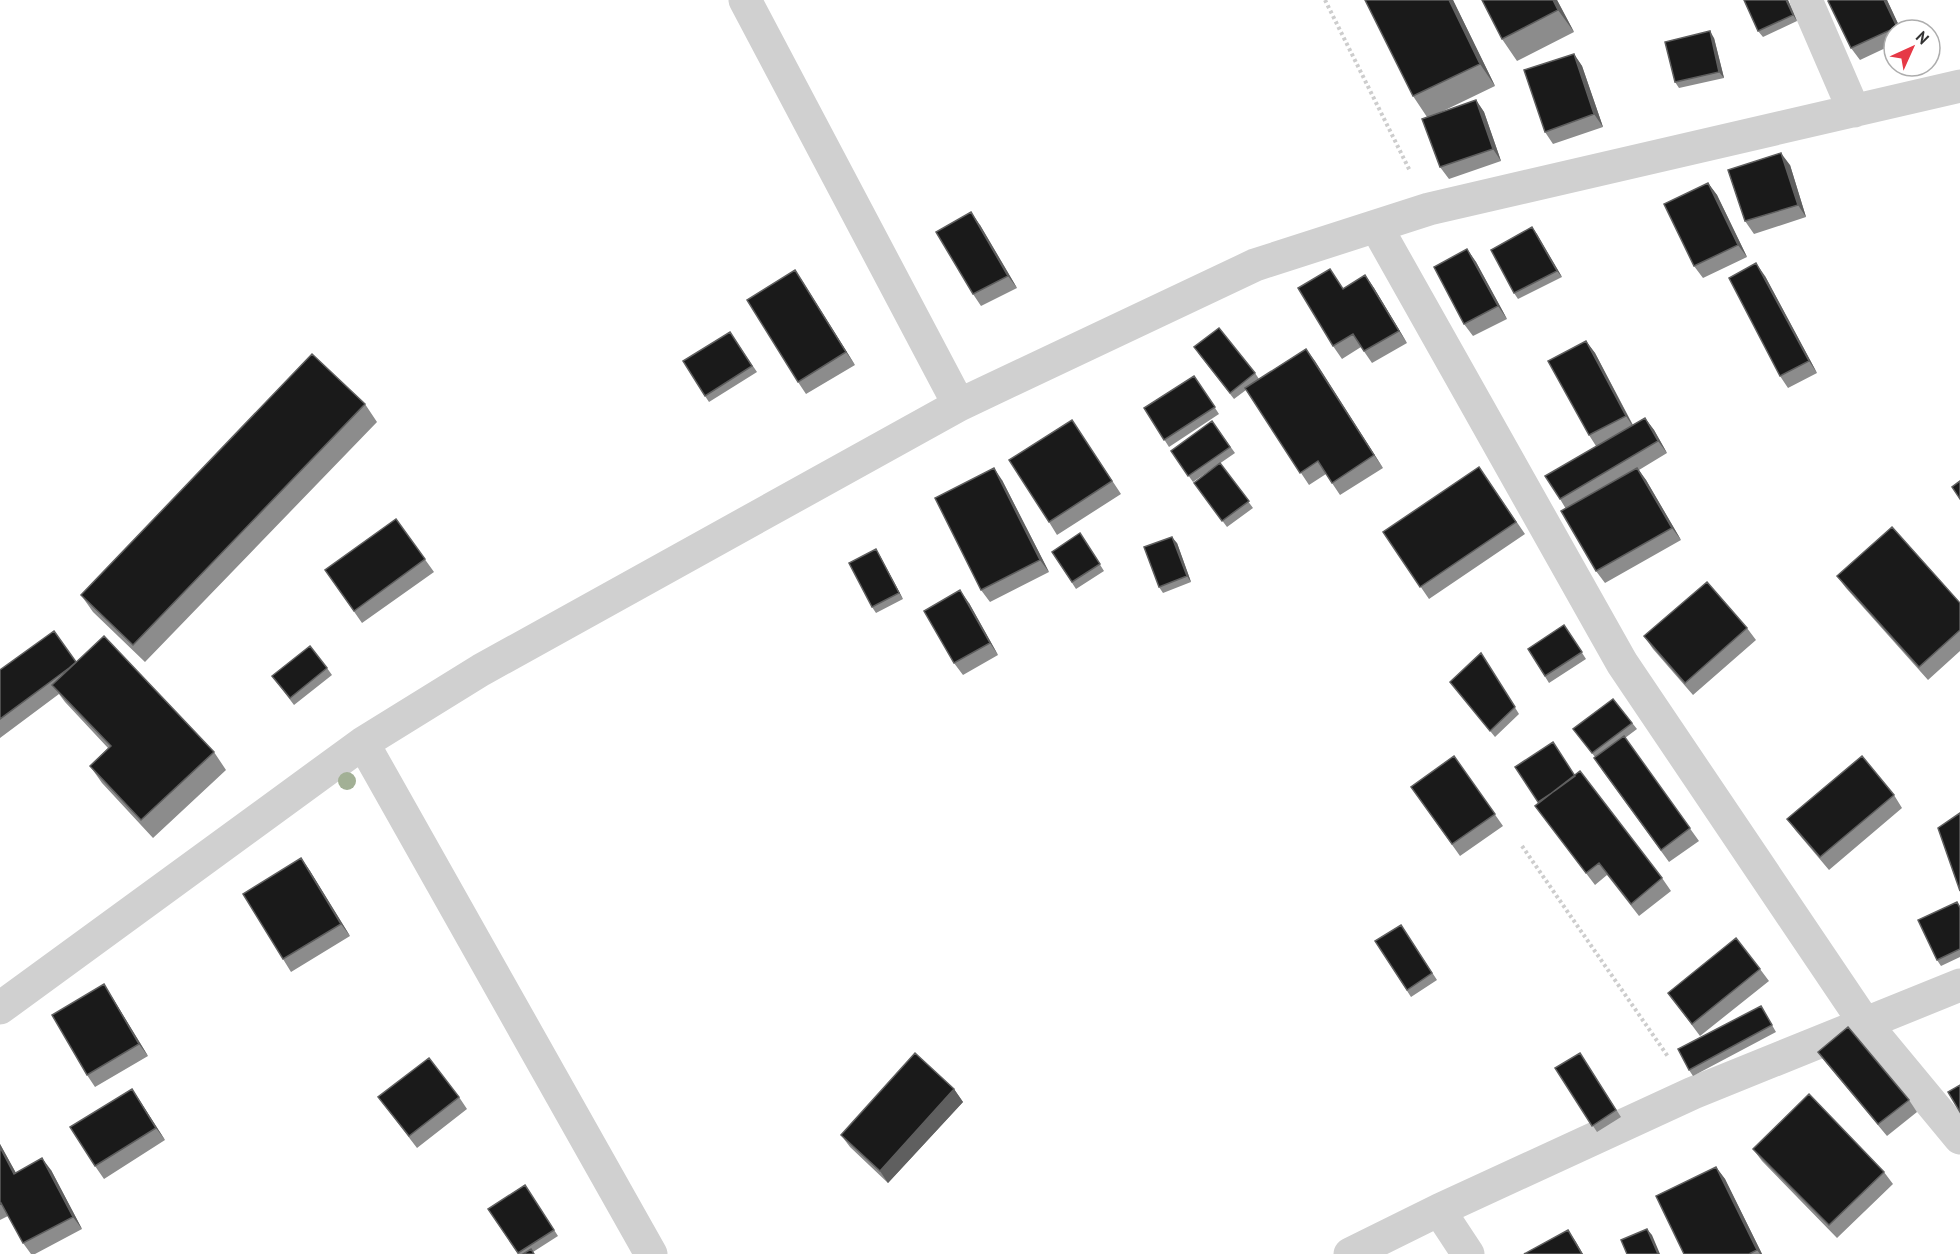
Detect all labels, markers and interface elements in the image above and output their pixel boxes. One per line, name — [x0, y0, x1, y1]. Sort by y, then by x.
north arrow — [1882, 18, 1942, 78]
text: N — [1912, 27, 1933, 48]

